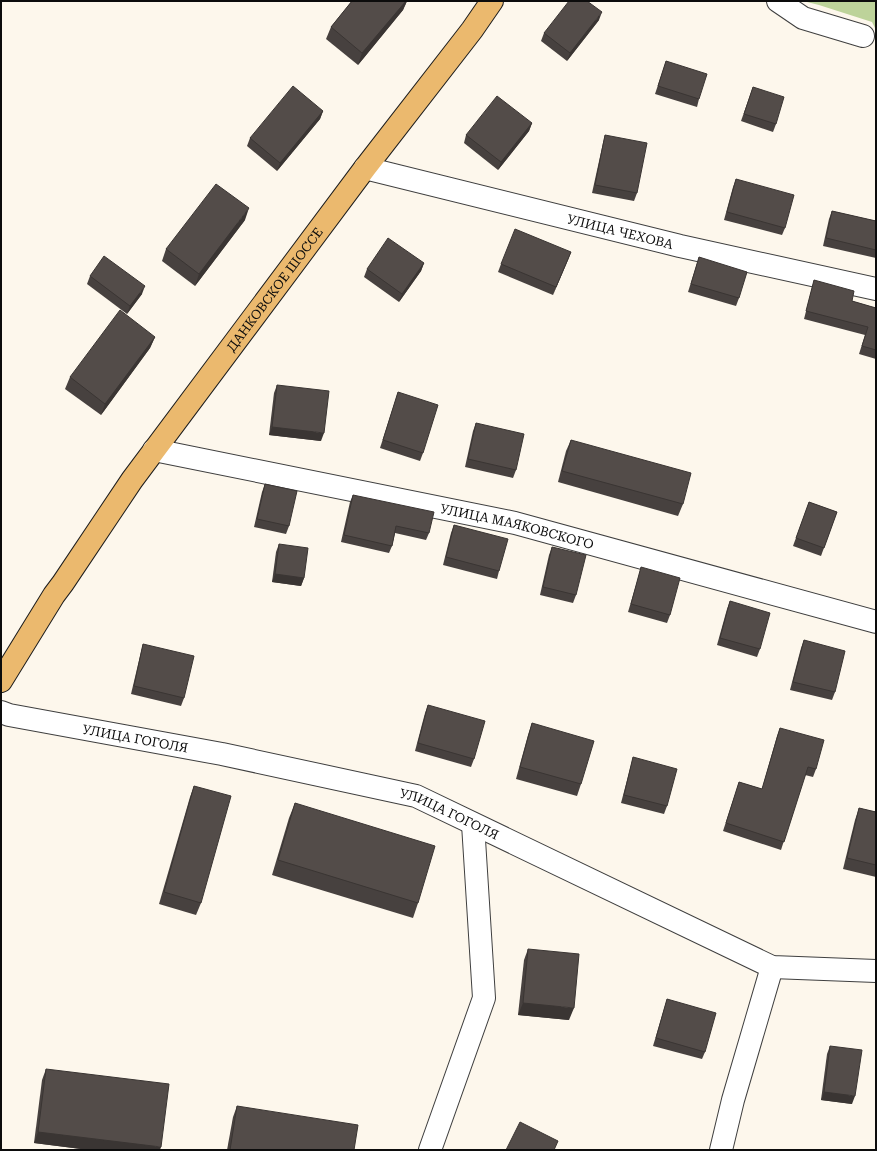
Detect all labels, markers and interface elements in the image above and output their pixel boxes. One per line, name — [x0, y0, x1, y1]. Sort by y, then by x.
street label: УЛИЦА ЧЕХОВА — [566, 211, 675, 252]
street label: ДАНКОВСКОЕ ШОССЕ — [224, 225, 326, 354]
street label: УЛИЦА МАЯКОВСКОГО — [439, 501, 595, 552]
street label: УЛИЦА ГОГОЛЯ — [81, 722, 189, 756]
street label: УЛИЦА ГОГОЛЯ — [398, 786, 501, 843]

